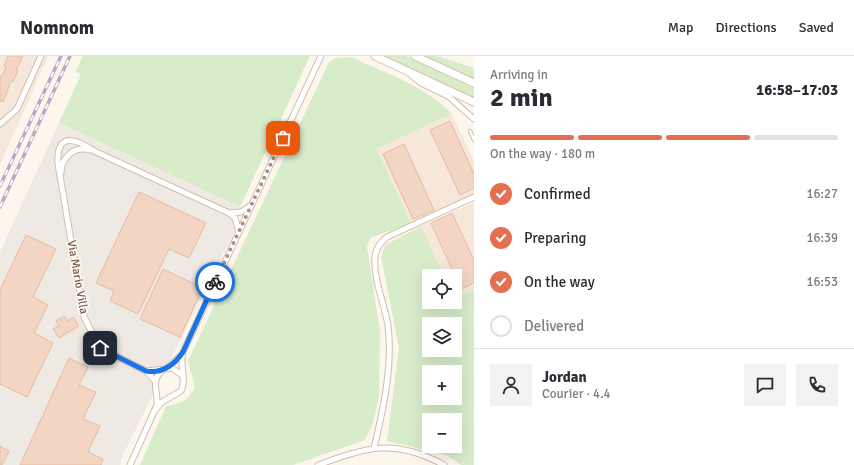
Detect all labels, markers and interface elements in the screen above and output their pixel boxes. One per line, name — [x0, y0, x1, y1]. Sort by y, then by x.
text: Nomnom — [20, 16, 94, 40]
text: Map — [668, 19, 694, 36]
text: Directions — [716, 19, 777, 36]
text: Saved — [799, 19, 834, 36]
text: Arriving in — [490, 67, 548, 83]
text: 16:58–17:03 — [756, 81, 838, 99]
text: 2 min — [490, 82, 553, 114]
pin — [266, 121, 300, 155]
icon: bag — [272, 127, 294, 149]
text: On the way · 180 m — [490, 146, 595, 162]
icon: check — [490, 183, 512, 205]
text: Confirmed — [524, 185, 591, 203]
text: 16:27 — [806, 186, 838, 202]
icon: check — [490, 227, 512, 249]
text: Preparing — [524, 229, 587, 247]
text: 16:39 — [806, 230, 838, 246]
street label: Via Mario Villa — [64, 239, 91, 315]
courier — [195, 262, 235, 302]
map controls — [422, 269, 462, 453]
button: locate — [422, 269, 462, 309]
icon: bike — [204, 271, 226, 293]
icon: check — [490, 271, 512, 293]
text: On the way — [524, 273, 595, 291]
text: 16:53 — [806, 274, 838, 290]
button: layers — [422, 317, 462, 357]
text: Delivered — [524, 317, 584, 335]
pin — [83, 331, 117, 365]
icon: home — [89, 337, 111, 359]
button: person — [490, 364, 532, 406]
button: chat — [744, 364, 786, 406]
button: phone — [796, 364, 838, 406]
button: + — [422, 365, 462, 405]
text: Jordan — [542, 368, 587, 386]
text: Courier · 4.4 — [542, 386, 611, 402]
button: − — [422, 413, 462, 453]

